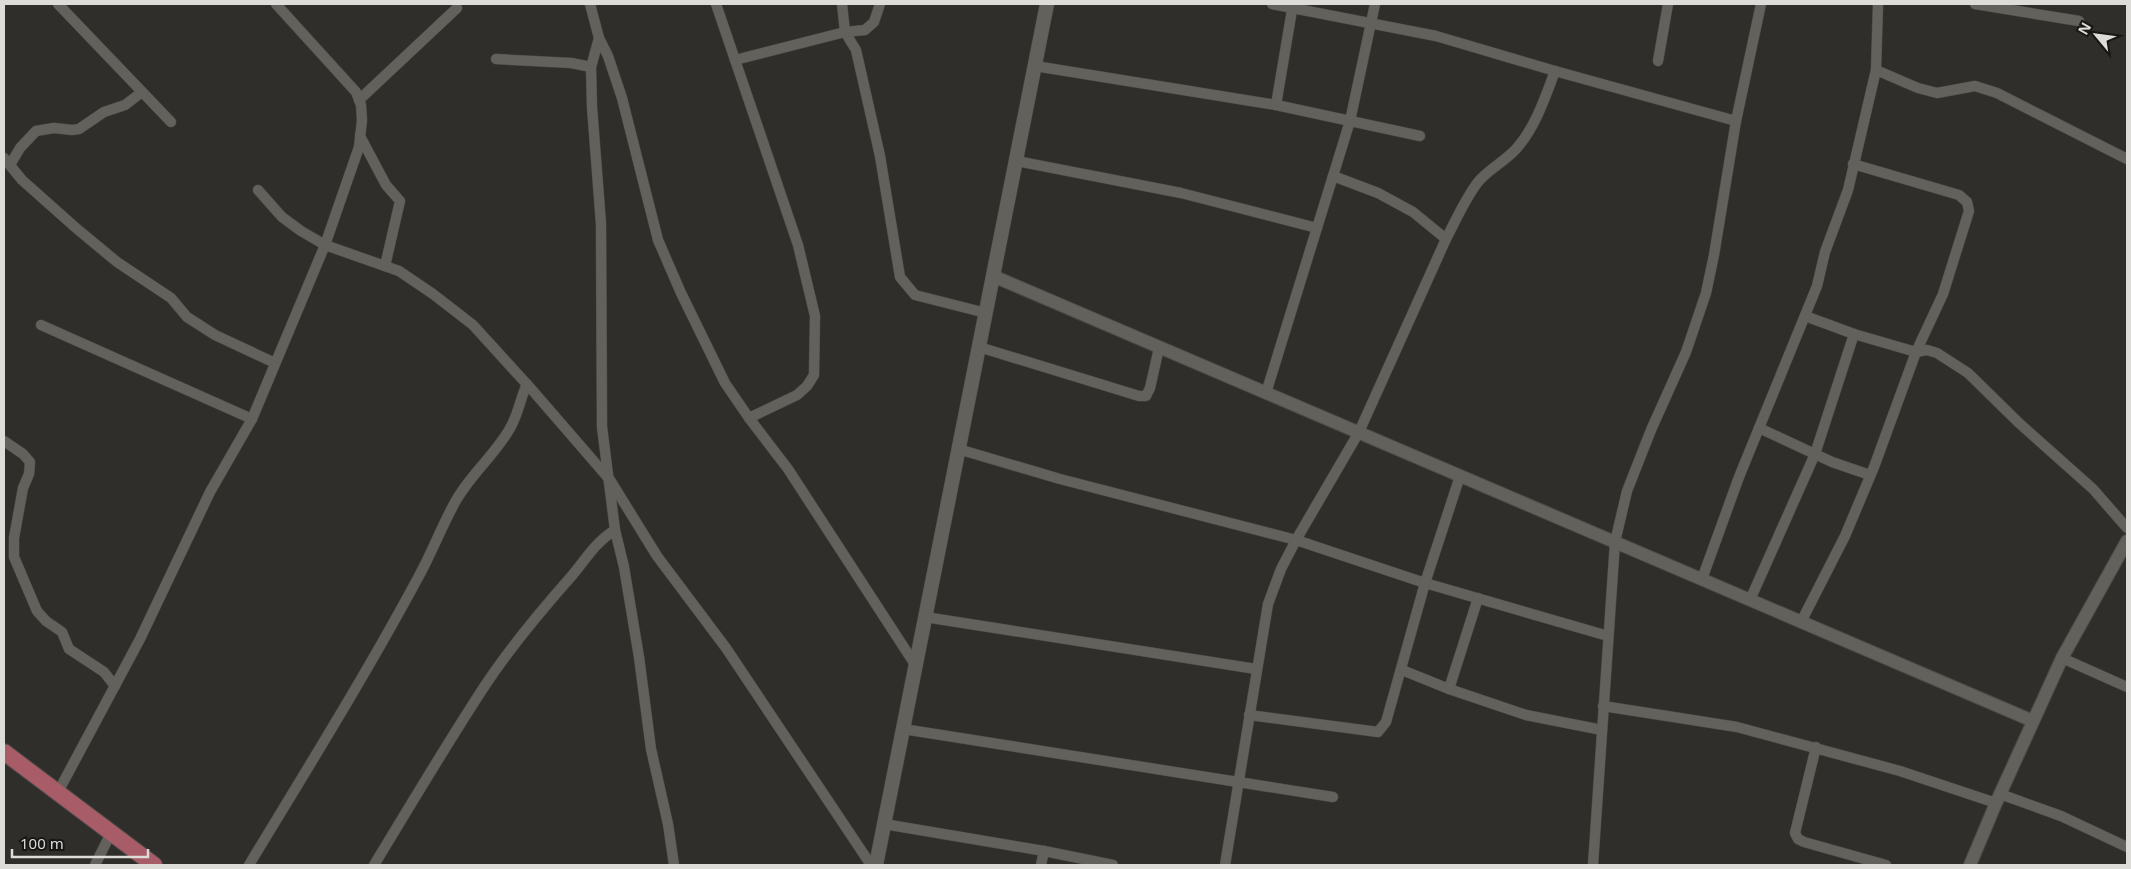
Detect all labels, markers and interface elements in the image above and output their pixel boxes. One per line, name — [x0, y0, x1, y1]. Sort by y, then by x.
north arrow — [2071, 10, 2121, 60]
text: N — [2073, 19, 2095, 38]
scale bar — [12, 826, 149, 858]
text: 100 m — [20, 833, 64, 853]

